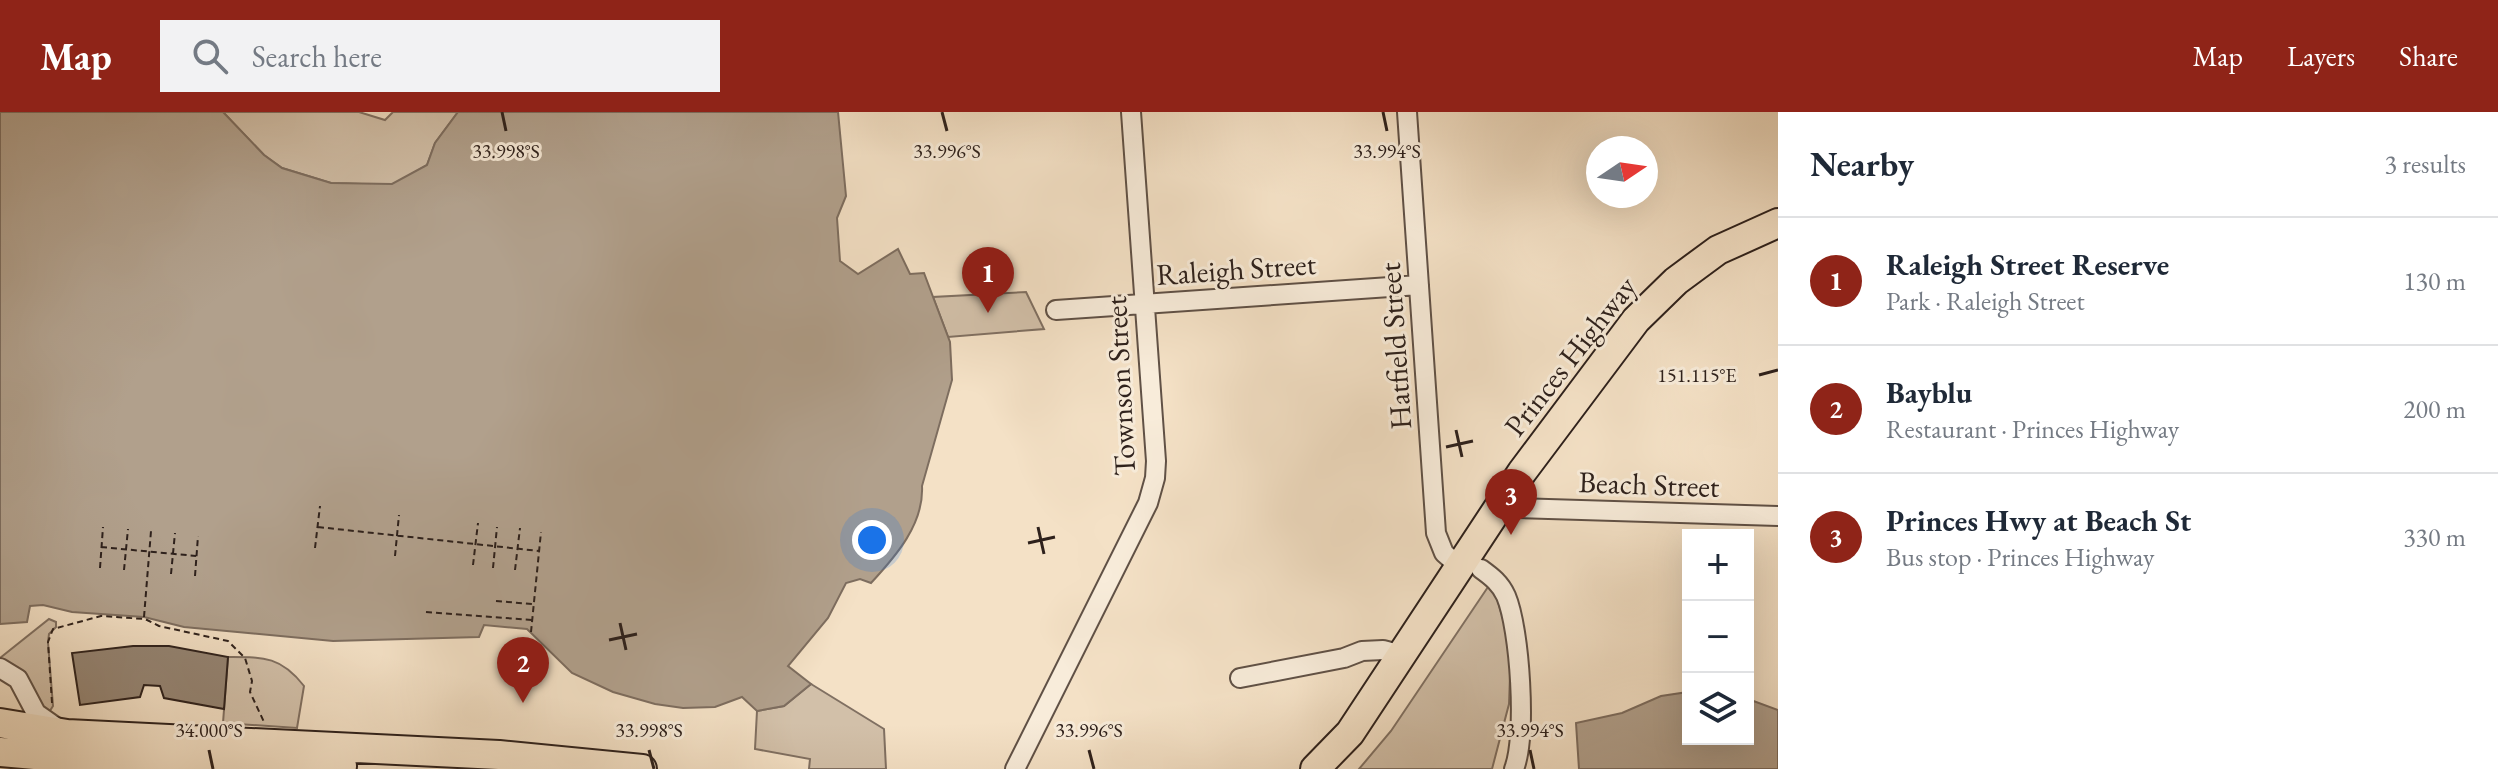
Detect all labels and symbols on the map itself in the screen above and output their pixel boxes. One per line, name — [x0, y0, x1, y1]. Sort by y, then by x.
north arrow — [1586, 136, 1658, 208]
text: 33.998°S — [472, 138, 540, 164]
text: 33.996°S — [913, 138, 981, 164]
text: 33.994°S — [1353, 138, 1421, 164]
street label: Raleigh Street — [1155, 244, 1318, 294]
pin: 1 — [962, 247, 1014, 313]
street label: Hatfield Street — [1370, 261, 1420, 431]
street label: Princes Highway — [1495, 267, 1645, 444]
street label: Townson Street — [1096, 295, 1144, 477]
text: 151.115°E — [1657, 362, 1737, 388]
street label: Beach Street — [1578, 462, 1721, 506]
pin: 3 — [1485, 469, 1537, 535]
your location — [852, 520, 892, 560]
pin: 2 — [497, 637, 549, 703]
text: 34.000°S — [175, 717, 243, 743]
text: 33.998°S — [615, 717, 683, 743]
text: 33.996°S — [1055, 717, 1123, 743]
text: 33.994°S — [1496, 717, 1564, 743]

